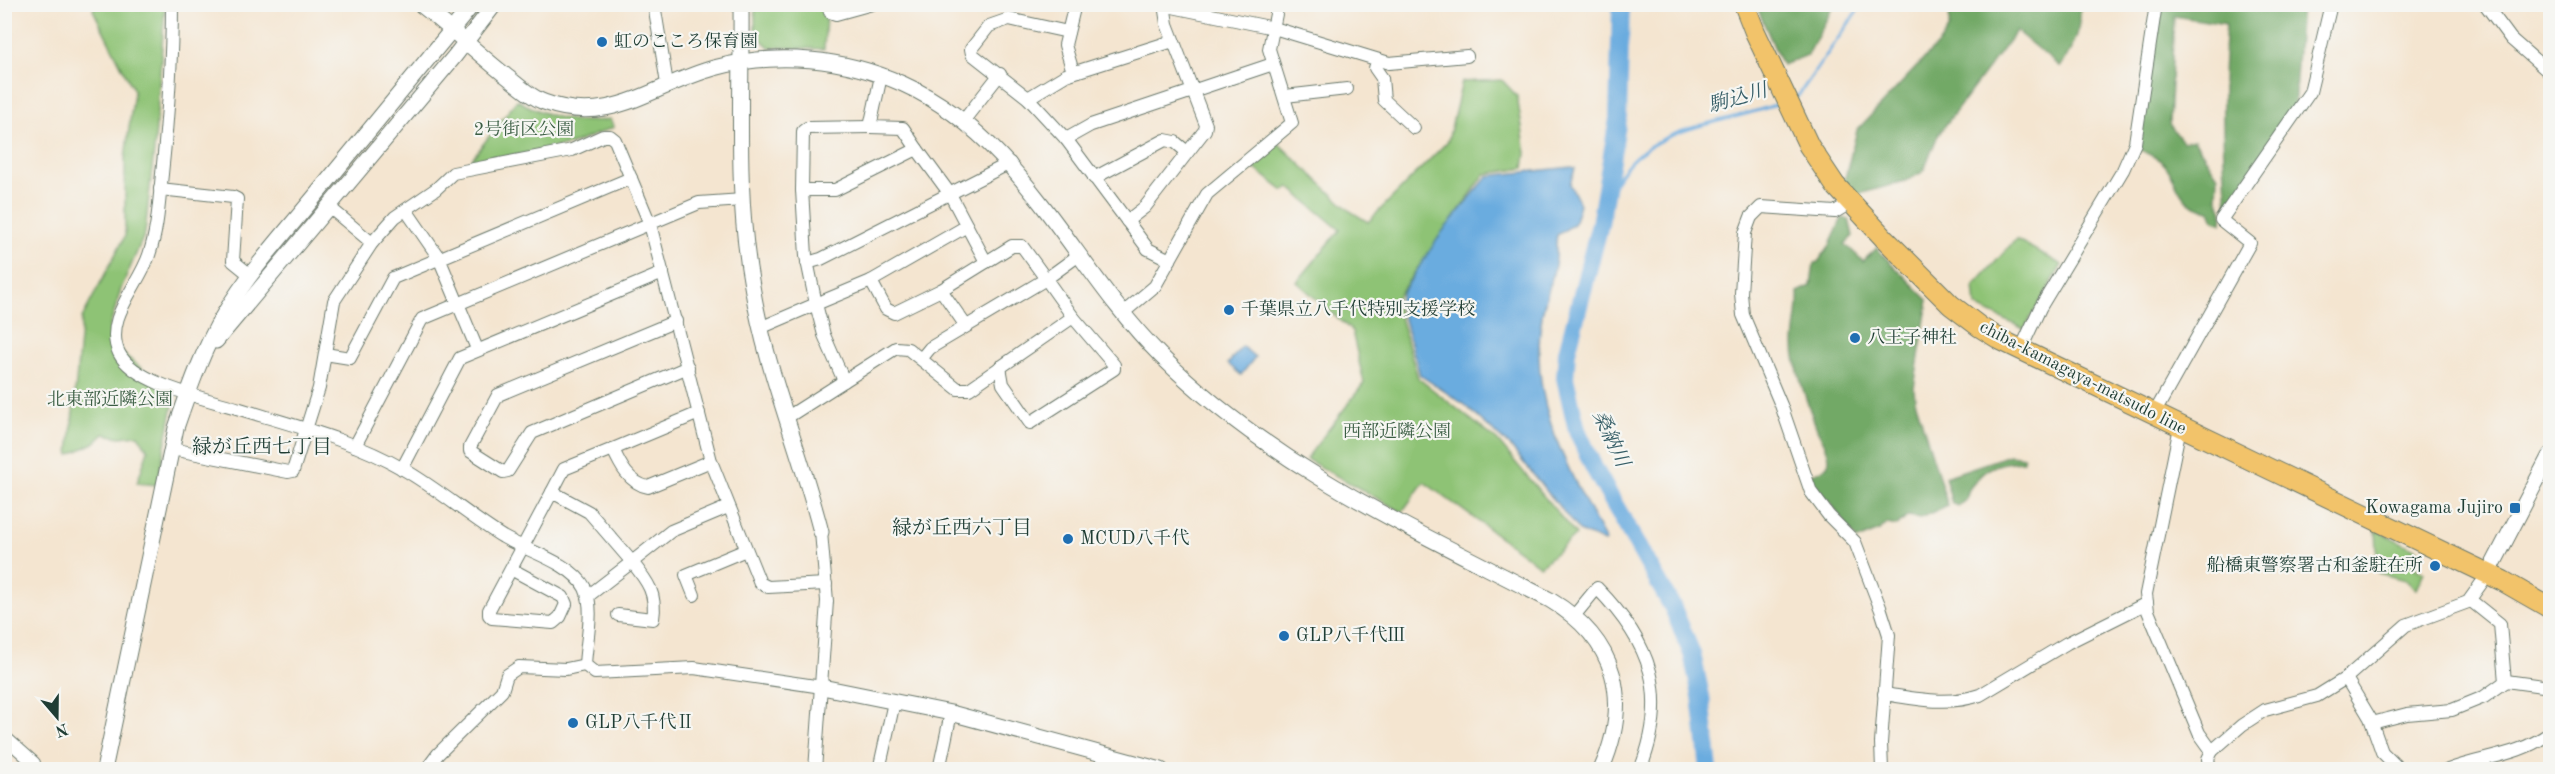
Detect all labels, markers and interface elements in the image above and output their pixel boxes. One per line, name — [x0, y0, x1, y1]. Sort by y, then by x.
place label: 虹のこころ保育園 — [614, 31, 758, 51]
marker: 虹のこころ保育園 — [595, 35, 609, 49]
water label: 駒込川 — [1706, 79, 1772, 117]
park label: 2号街区公園 — [474, 120, 574, 139]
place label: 千葉県立八千代特別支援学校 — [1241, 299, 1475, 319]
marker: 千葉県立八千代特別支援学校 — [1222, 303, 1236, 317]
street label: chiba-kamagaya-matsudo line — [1977, 318, 2189, 438]
place label: 八王子神社 — [1867, 327, 1957, 347]
marker: 八王子神社 — [1848, 331, 1862, 345]
park label: 北東部近隣公園 — [47, 389, 173, 409]
water label: 桑納川 — [1588, 407, 1634, 472]
park label: 西部近隣公園 — [1343, 421, 1451, 441]
district label: 緑が丘西七丁目 — [192, 436, 332, 458]
place label: Kowagama Jujiro — [2365, 499, 2503, 517]
marker: Kowagama Jujiro — [2508, 501, 2522, 515]
district label: 緑が丘西六丁目 — [892, 517, 1032, 539]
place label: MCUD八千代 — [1080, 528, 1189, 548]
marker: MCUD八千代 — [1061, 532, 1075, 546]
place label: 船橋東警察署古和釜駐在所 — [2207, 555, 2423, 575]
marker: 船橋東警察署古和釜駐在所 — [2428, 559, 2442, 573]
place label: GLP八千代Ⅲ — [1296, 625, 1405, 645]
marker: GLP八千代Ⅲ — [1277, 629, 1291, 643]
north arrow — [27, 687, 87, 747]
place label: GLP八千代Ⅱ — [585, 712, 694, 732]
marker: GLP八千代Ⅱ — [566, 716, 580, 730]
text: N — [52, 720, 70, 739]

